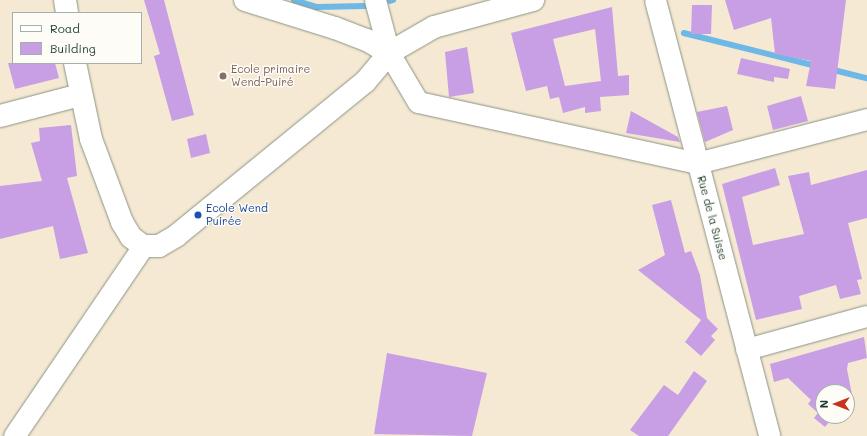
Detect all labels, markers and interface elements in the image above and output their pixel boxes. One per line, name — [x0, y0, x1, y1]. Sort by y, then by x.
legend — [12, 12, 142, 64]
text: Road — [50, 20, 80, 36]
text: Building — [50, 40, 96, 56]
place label: Ecole primaire Wend-Puiré — [231, 63, 310, 89]
marker: Ecole primaire Wend-Puiré — [218, 71, 228, 81]
street label: Rue de la Suisse — [694, 174, 730, 262]
place label: Ecole Wend Puirée — [206, 202, 268, 228]
marker: Ecole Wend Puirée — [193, 210, 203, 220]
north arrow — [815, 384, 855, 424]
text: N — [816, 400, 831, 408]

